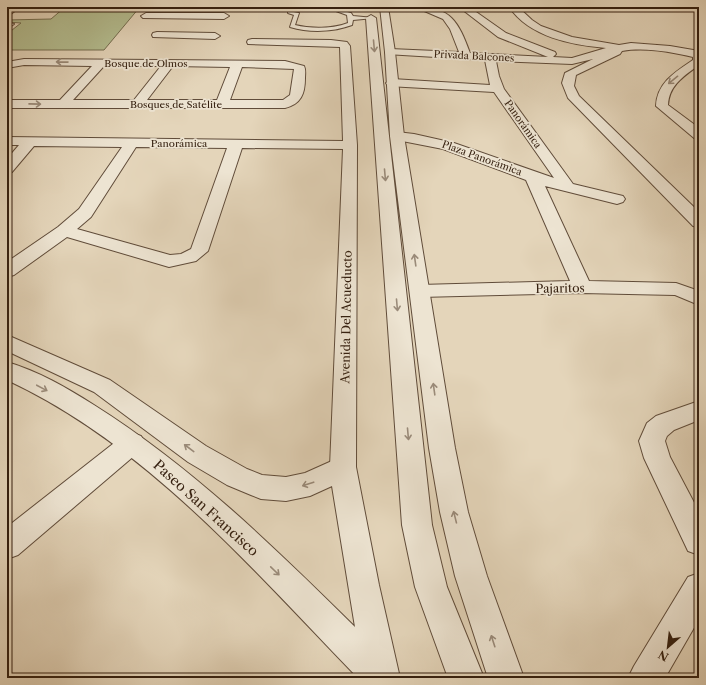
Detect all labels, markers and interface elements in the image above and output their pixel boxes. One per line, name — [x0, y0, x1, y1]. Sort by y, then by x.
one-way arrow — [370, 39, 377, 52]
street label: Privada Balcones — [433, 47, 515, 65]
street label: Bosque de Olmos — [104, 57, 188, 70]
one-way arrow — [56, 58, 69, 66]
one-way arrow — [668, 76, 678, 85]
street label: Panorámica — [501, 97, 545, 151]
street label: Bosques de Satélite — [130, 98, 222, 111]
one-way arrow — [28, 100, 41, 108]
street label: Panorámica — [151, 137, 208, 150]
street label: Plaza Panorámica — [440, 137, 524, 179]
one-way arrow — [382, 168, 389, 181]
street label: Avenida Del Acueducto — [337, 250, 355, 385]
one-way arrow — [411, 254, 419, 267]
street label: Pajaritos — [535, 280, 585, 296]
one-way arrow — [393, 298, 400, 311]
one-way arrow — [430, 383, 438, 396]
one-way arrow — [36, 384, 48, 392]
one-way arrow — [404, 427, 411, 440]
one-way arrow — [183, 444, 194, 452]
street label: Paseo San Francisco — [150, 456, 262, 560]
one-way arrow — [302, 480, 314, 488]
one-way arrow — [451, 511, 458, 524]
one-way arrow — [270, 566, 280, 576]
north arrow — [648, 627, 688, 667]
one-way arrow — [488, 636, 496, 648]
text: N — [655, 647, 671, 664]

